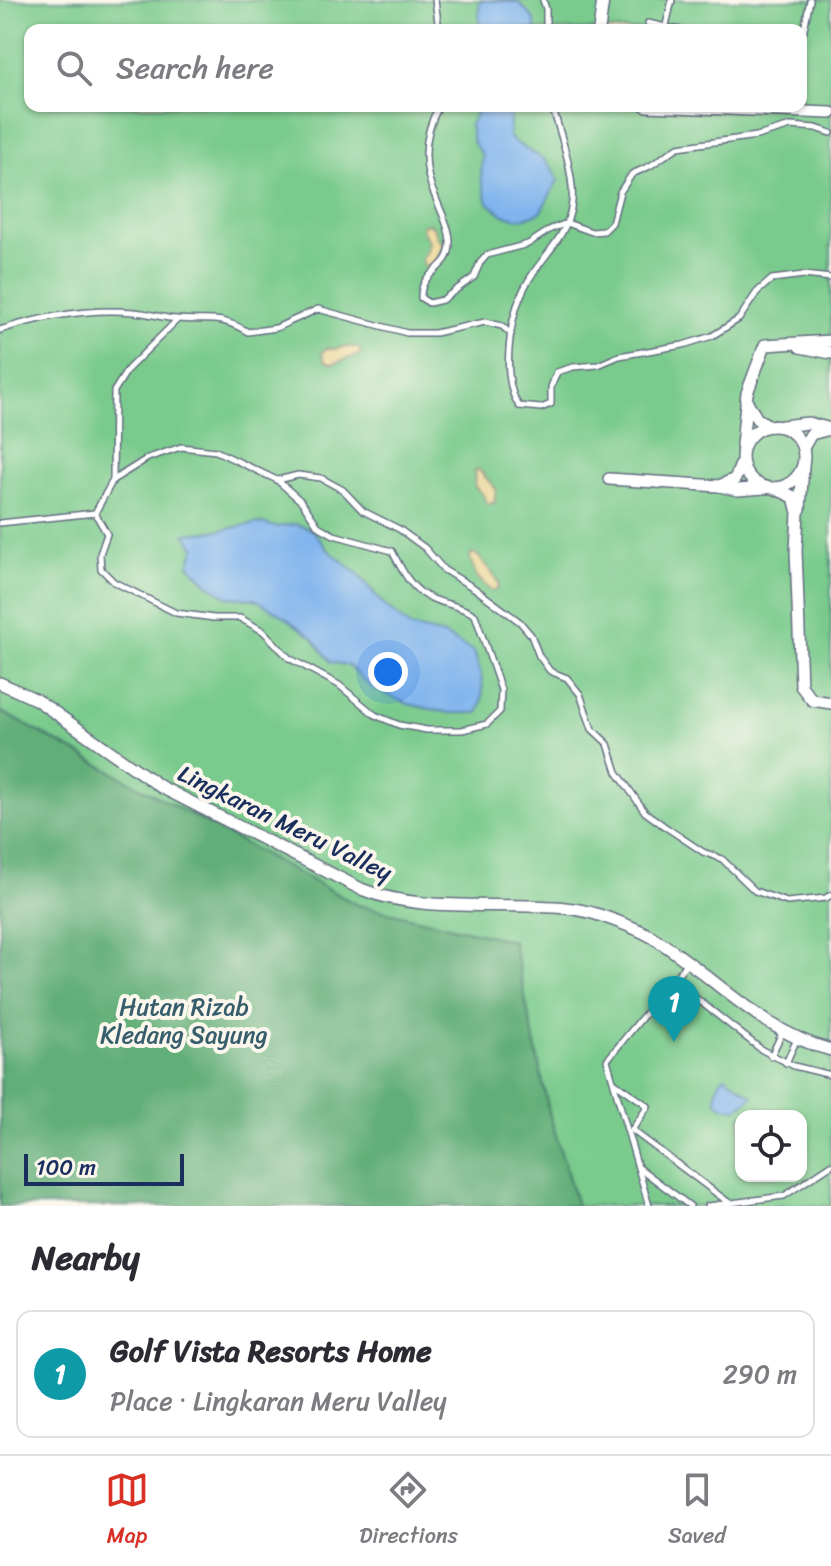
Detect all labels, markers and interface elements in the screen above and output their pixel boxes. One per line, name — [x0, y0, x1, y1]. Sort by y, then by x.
search box — [24, 24, 807, 112]
text: Search here — [116, 41, 274, 95]
icon: search — [52, 46, 96, 90]
your location — [368, 652, 408, 692]
street label: Lingkaran Meru Valley — [171, 753, 400, 893]
pin: 1 — [648, 976, 700, 1042]
park label: Hutan Rizab Kledang Sayung — [100, 986, 268, 1056]
map controls — [735, 1110, 807, 1182]
button: locate — [735, 1110, 807, 1182]
text: 100 m — [36, 1148, 96, 1187]
scale bar — [24, 1150, 184, 1186]
text: Nearby — [32, 1228, 140, 1288]
text: Golf Vista Resorts Home — [110, 1324, 432, 1378]
text: 1 — [54, 1351, 66, 1397]
text: 290 m — [723, 1351, 797, 1397]
text: Place · Lingkaran Meru Valley — [110, 1378, 447, 1424]
tab: Map — [105, 1468, 149, 1555]
tab: Directions — [359, 1468, 458, 1555]
tab: Saved — [668, 1468, 726, 1555]

